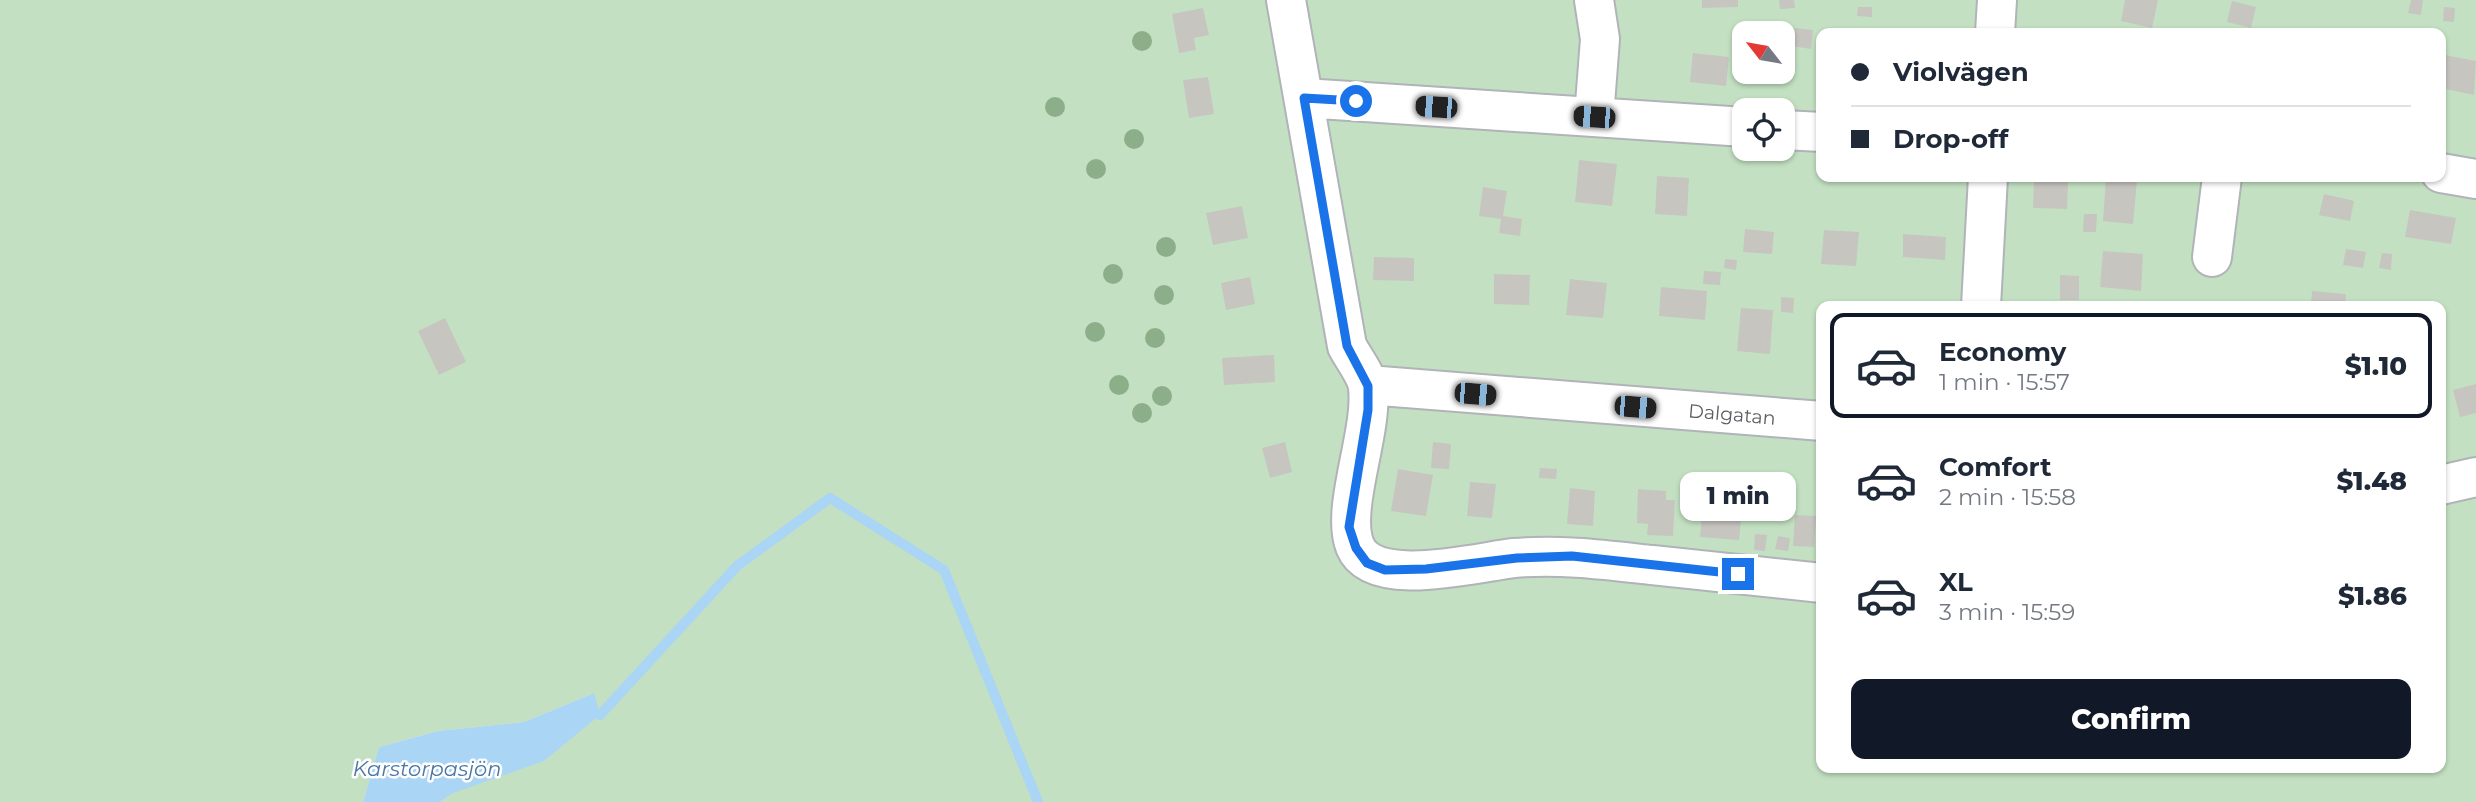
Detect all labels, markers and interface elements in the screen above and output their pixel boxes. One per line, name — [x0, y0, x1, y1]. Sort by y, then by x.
north arrow — [1732, 21, 1796, 84]
map controls — [1732, 21, 1795, 161]
text: Violvägen — [1893, 56, 2029, 88]
route start — [1340, 85, 1372, 117]
car — [1415, 95, 1458, 119]
button: locate — [1732, 98, 1795, 161]
car — [1573, 105, 1616, 129]
text: Drop-off — [1893, 123, 2008, 155]
icon: car — [1855, 334, 1918, 397]
text: Economy — [1939, 336, 2066, 368]
text: $1.10 — [2345, 350, 2407, 382]
text: 1 min · 15:57 — [1939, 368, 2070, 396]
car — [1454, 382, 1497, 406]
car — [1614, 395, 1657, 419]
street label: Dalgatan — [1687, 399, 1777, 430]
icon: car — [1855, 449, 1918, 512]
text: Comfort — [1939, 451, 2051, 483]
text: $1.48 — [2337, 465, 2407, 497]
callout: 1 min — [1680, 472, 1796, 522]
text: 1 min — [1706, 482, 1770, 510]
text: 2 min · 15:58 — [1939, 483, 2076, 511]
route end — [1722, 558, 1754, 590]
icon: car — [1855, 564, 1918, 627]
text: XL — [1939, 566, 1973, 598]
text: $1.86 — [2338, 580, 2407, 612]
text: 3 min · 15:59 — [1939, 598, 2075, 626]
button: Confirm — [1851, 679, 2411, 759]
water label: Karstorpasjön — [353, 756, 501, 781]

